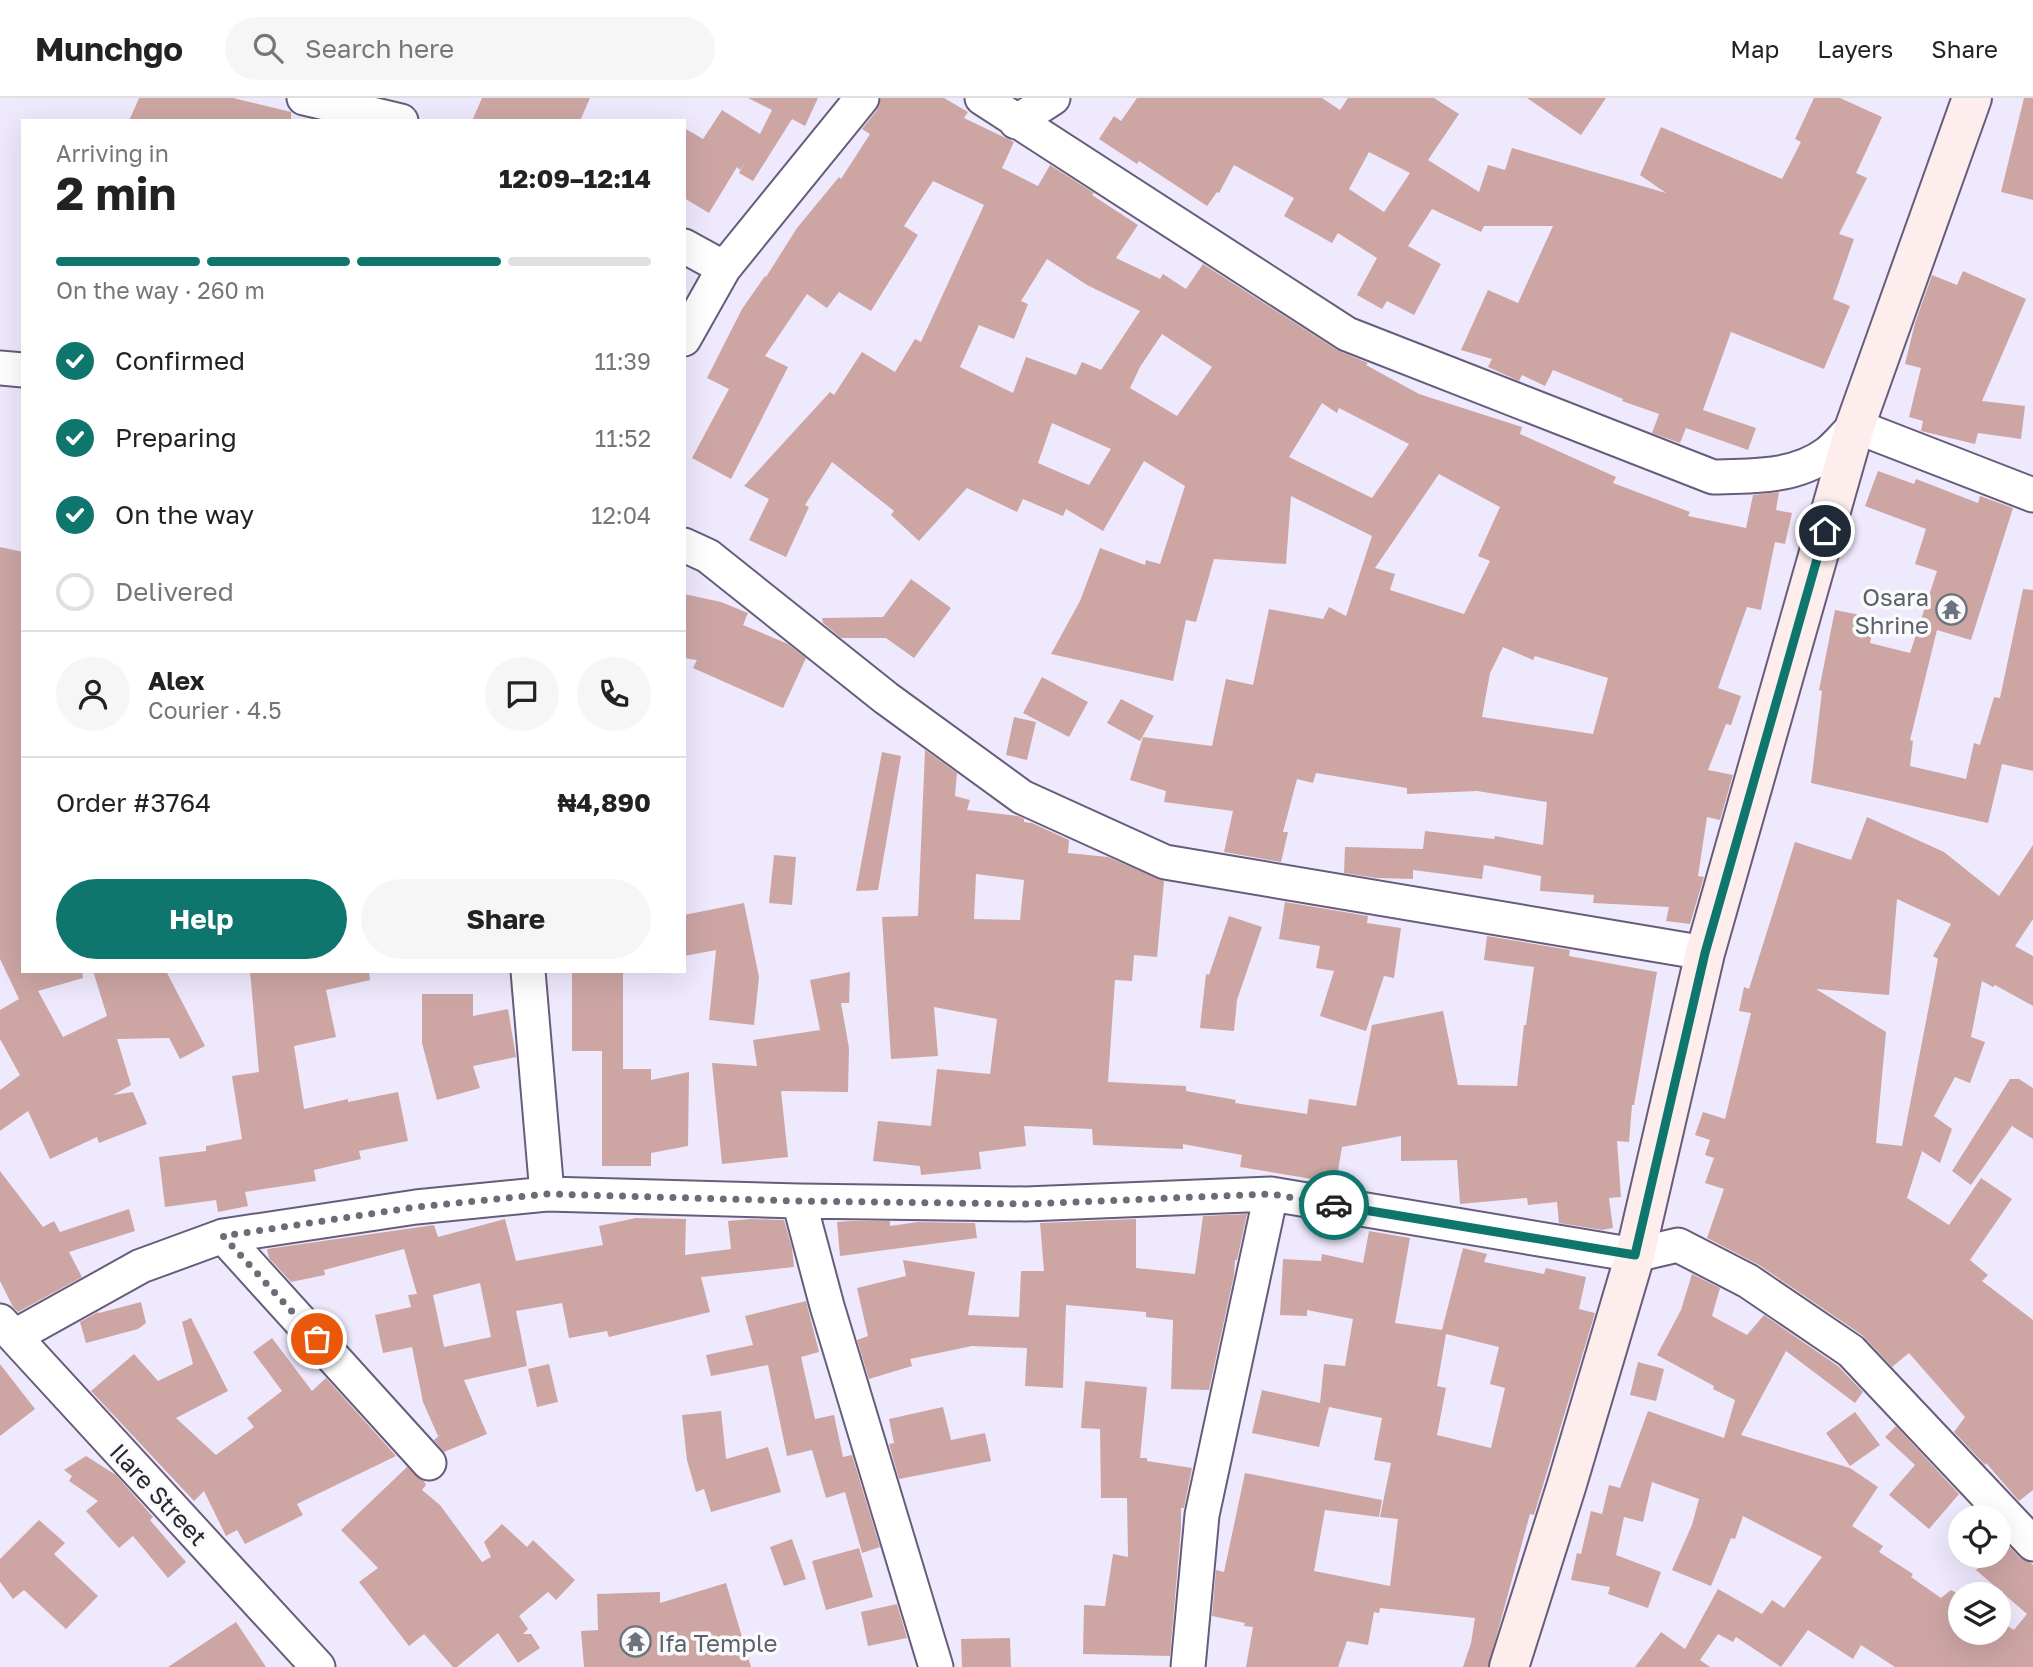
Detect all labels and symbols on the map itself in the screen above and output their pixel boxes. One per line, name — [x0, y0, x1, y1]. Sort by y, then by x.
pin — [1795, 501, 1855, 561]
place label: Osara Shrine — [1854, 582, 1929, 639]
temple icon: Osara Shrine — [1935, 593, 1969, 627]
courier — [1299, 1170, 1369, 1240]
pin — [287, 1309, 347, 1369]
street label: Ilare Street — [104, 1437, 214, 1551]
temple icon: Ifa Temple — [618, 1625, 652, 1659]
place label: Ifa Temple — [658, 1628, 777, 1657]

